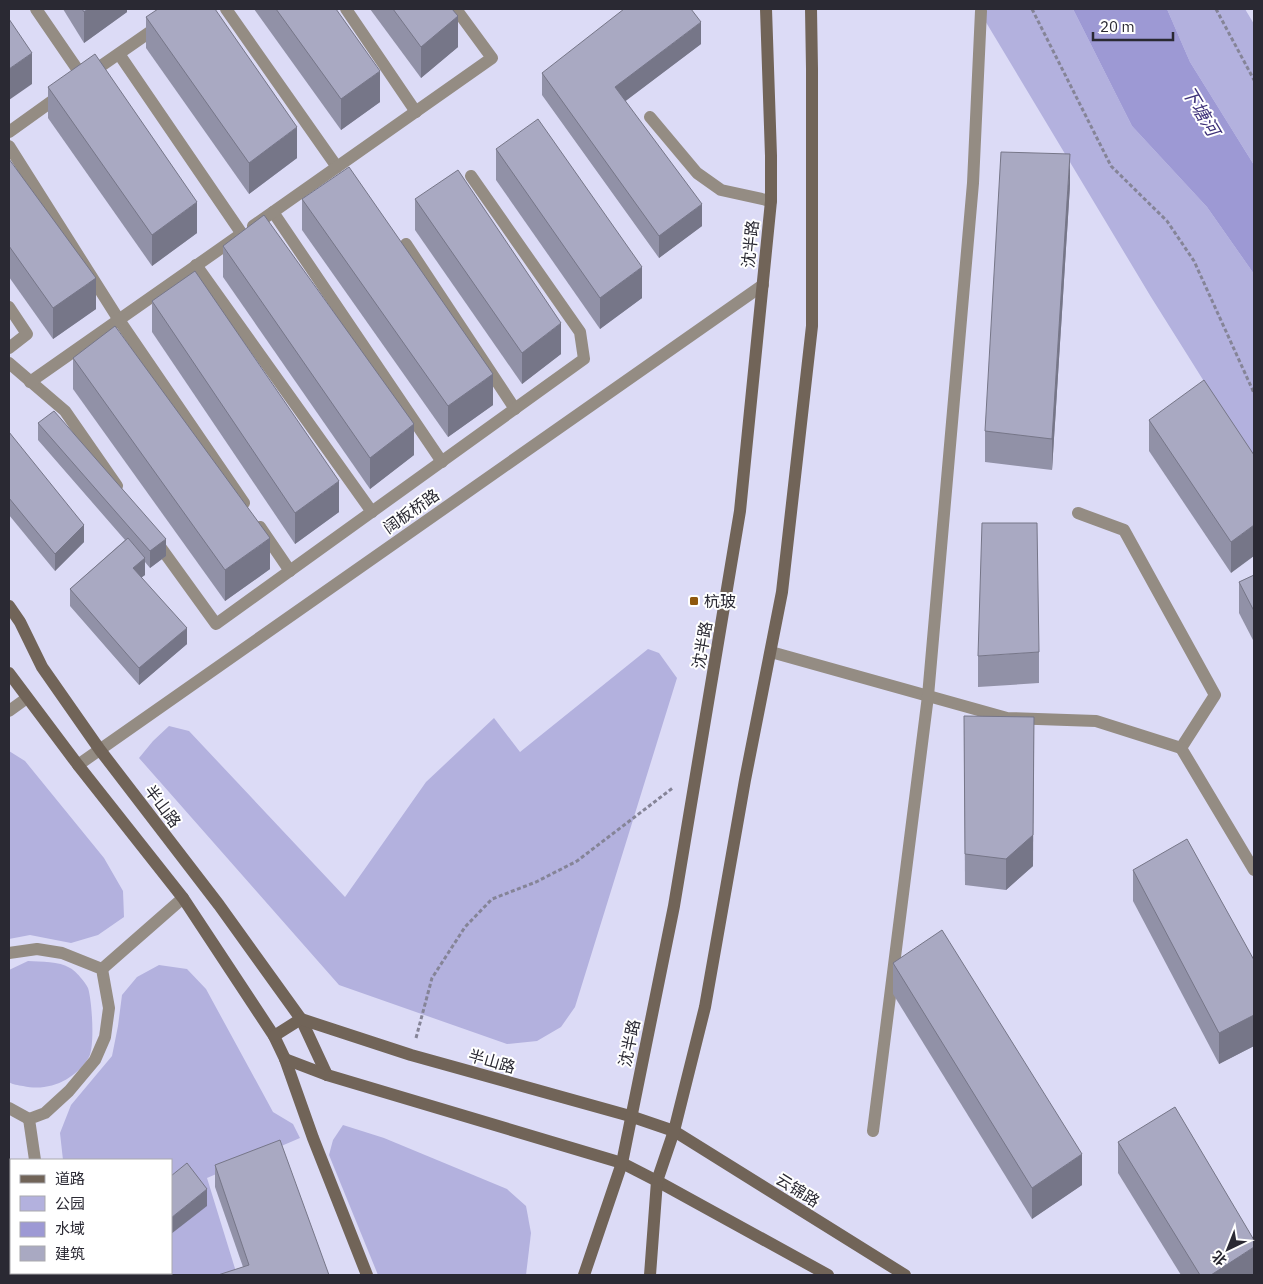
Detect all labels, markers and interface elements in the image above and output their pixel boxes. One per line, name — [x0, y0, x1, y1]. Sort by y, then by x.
scale bar — [1093, 10, 1173, 42]
text: 20 m — [1100, 17, 1135, 36]
water label: 下塘河 — [1177, 82, 1226, 143]
street label: 沈半路 — [738, 219, 762, 269]
street label: 阔板桥路 — [379, 484, 443, 538]
place label: 杭玻 — [704, 591, 736, 611]
marker: 杭玻 — [688, 595, 700, 607]
street label: 沈半路 — [688, 620, 716, 670]
street label: 半山路 — [141, 781, 185, 831]
street label: 沈半路 — [614, 1017, 644, 1069]
street label: 半山路 — [466, 1045, 518, 1077]
legend — [10, 1159, 172, 1274]
text: 道路 — [55, 1169, 85, 1188]
street label: 云锦路 — [772, 1169, 824, 1211]
text: 公园 — [55, 1194, 85, 1213]
text: 水域 — [55, 1219, 85, 1238]
north arrow — [1203, 1224, 1253, 1274]
text: 建筑 — [55, 1244, 85, 1263]
text: 北 — [1208, 1247, 1230, 1270]

